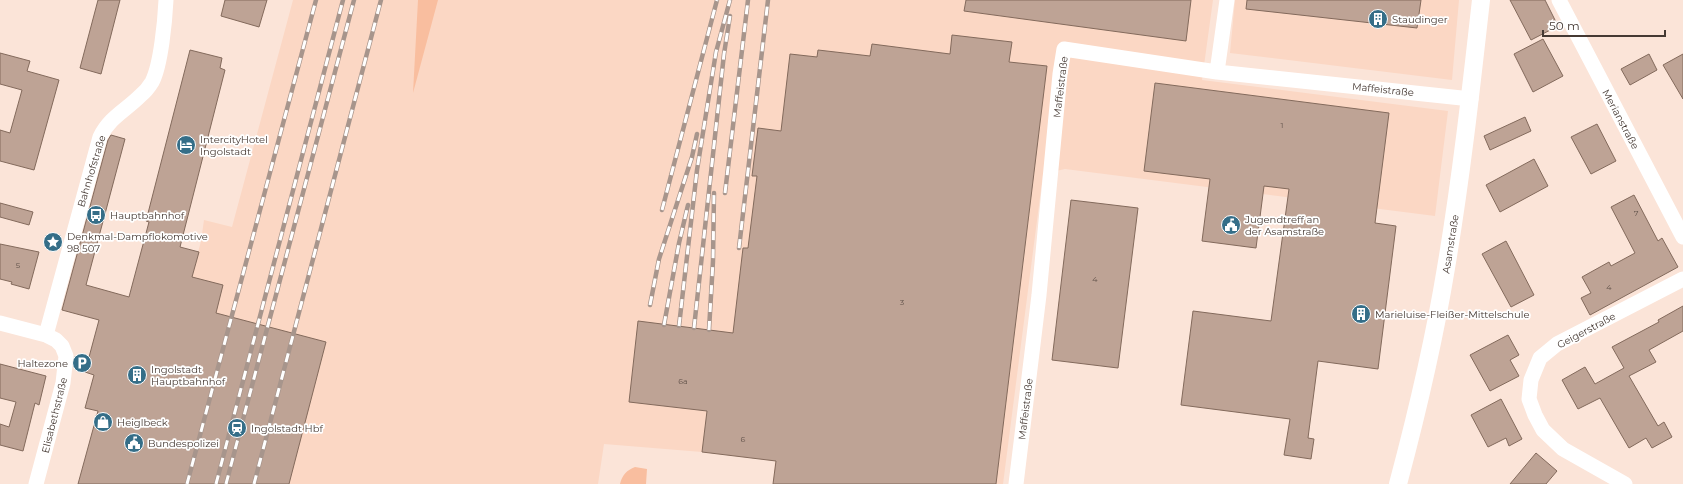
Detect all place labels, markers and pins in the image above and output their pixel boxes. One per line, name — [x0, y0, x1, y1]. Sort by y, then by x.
building icon: Staudinger — [1367, 8, 1389, 30]
place label: Staudinger — [1392, 13, 1448, 26]
place label: IntercityHotel Ingolstadt — [200, 133, 268, 158]
hotel icon: IntercityHotel Ingolstadt — [175, 134, 197, 156]
bus stop icon: Hauptbahnhof — [85, 204, 107, 226]
place label: Hauptbahnhof — [110, 209, 185, 222]
place label: Jugendtreff an der Asamstraße — [1244, 213, 1324, 238]
public building icon: Jugendtreff an der Asamstraße — [1220, 214, 1242, 236]
place label: Denkmal-Dampflokomotive 98 507 — [67, 230, 208, 255]
place icon: Denkmal-Dampflokomotive 98 507 — [42, 231, 64, 253]
building icon: Marieluise-Fleißer-Mittelschule — [1350, 303, 1372, 325]
place label: Marieluise-Fleißer-Mittelschule — [1375, 308, 1530, 321]
parking icon: Haltezone — [71, 352, 93, 374]
place label: Haltezone — [17, 357, 68, 370]
place label: Ingolstadt Hauptbahnhof — [151, 363, 226, 388]
building icon: Ingolstadt Hauptbahnhof — [126, 364, 148, 386]
shop icon: Heiglbeck — [92, 411, 114, 433]
place label: Heiglbeck — [117, 416, 168, 429]
station icon: Ingolstadt Hbf — [226, 417, 248, 439]
place label: Ingolstadt Hbf — [251, 422, 324, 435]
public building icon: Bundespolizei — [123, 432, 145, 454]
place label: Bundespolizei — [148, 437, 219, 450]

